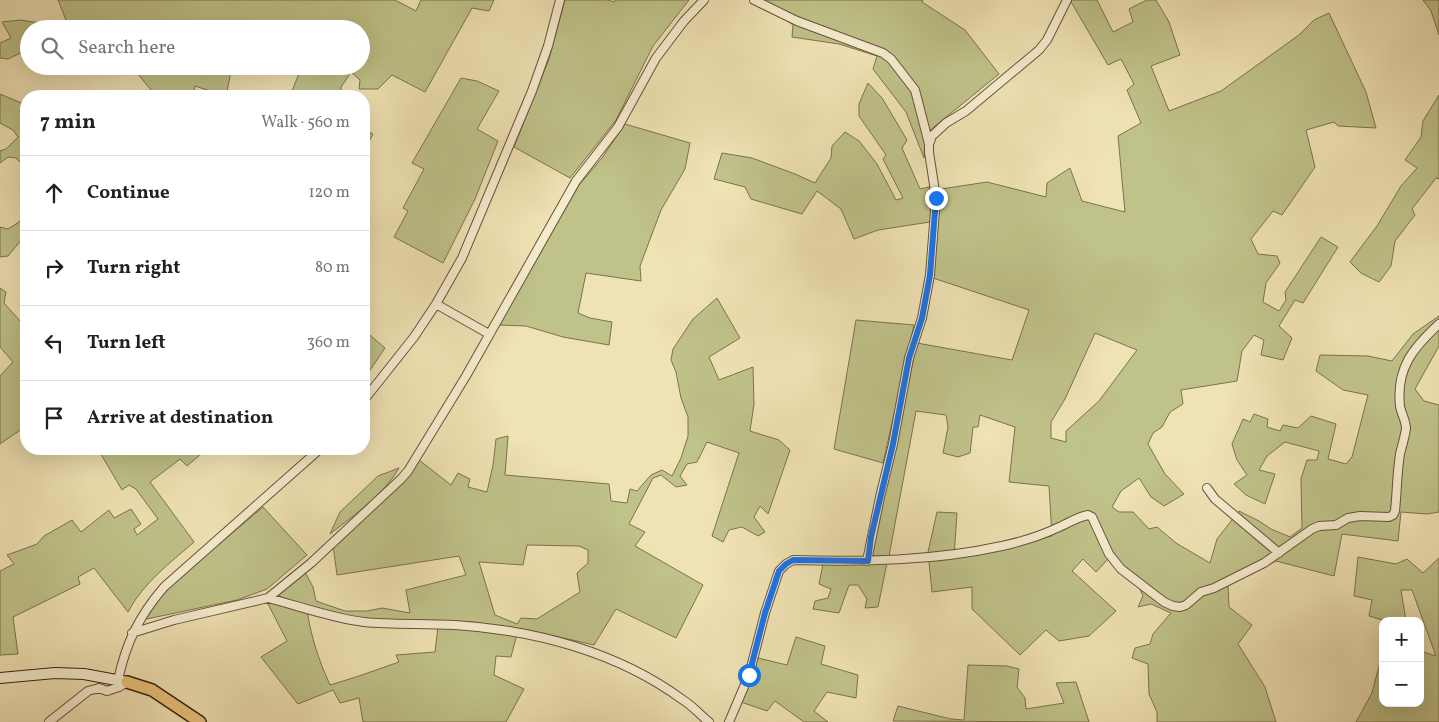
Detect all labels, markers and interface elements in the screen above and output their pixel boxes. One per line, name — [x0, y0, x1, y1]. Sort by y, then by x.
search box — [20, 20, 370, 75]
icon: search — [38, 34, 66, 62]
text: Search here — [78, 35, 175, 61]
text: 7 min — [40, 108, 96, 137]
text: Walk · 560 m — [261, 112, 350, 134]
icon: ahead — [40, 179, 68, 207]
text: Continue — [87, 180, 170, 206]
text: 120 m — [308, 182, 350, 204]
route end — [925, 187, 948, 210]
icon: right — [40, 254, 68, 282]
text: Turn right — [87, 255, 180, 281]
text: 80 m — [315, 257, 350, 279]
icon: left — [40, 329, 68, 357]
text: Turn left — [87, 330, 166, 356]
text: 360 m — [307, 332, 350, 354]
icon: arrive — [40, 404, 68, 432]
text: Arrive at destination — [87, 405, 273, 431]
map controls — [1379, 617, 1424, 707]
button: + — [1379, 617, 1424, 662]
button: − — [1379, 662, 1424, 707]
route start — [738, 664, 761, 687]

